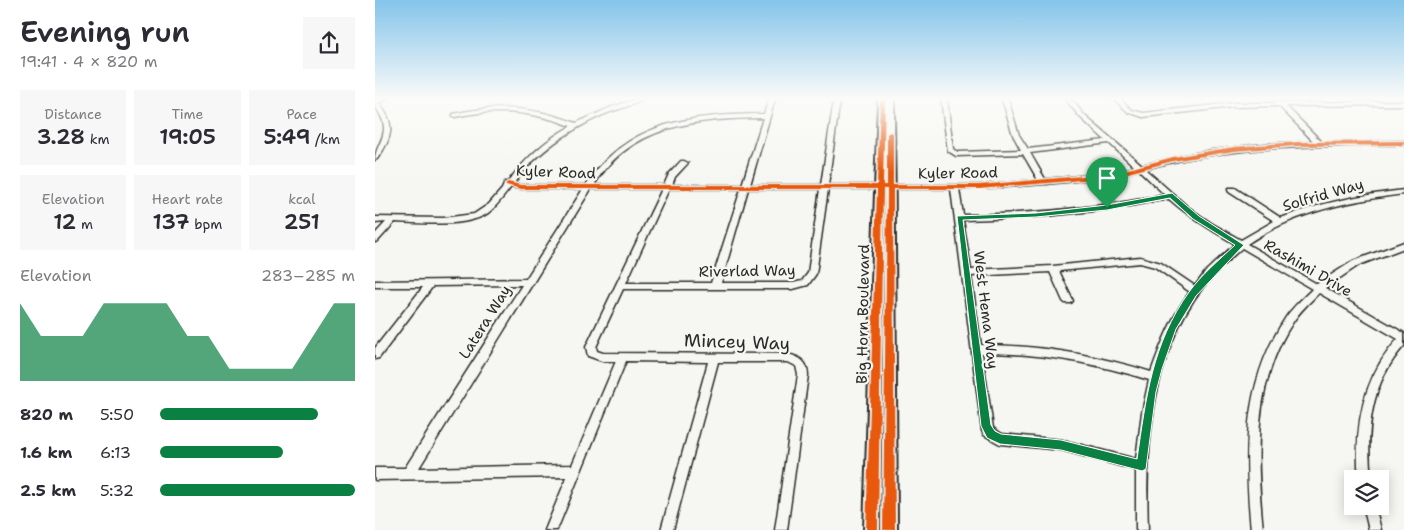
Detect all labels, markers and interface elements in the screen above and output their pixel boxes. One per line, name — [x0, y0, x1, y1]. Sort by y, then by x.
text: Evening run — [20, 13, 190, 51]
button: share — [303, 17, 355, 69]
text: 19:41 · 4 × 820 m — [20, 51, 158, 72]
text: Distance — [44, 105, 102, 123]
text: Time — [171, 105, 204, 123]
text: Pace — [286, 105, 317, 123]
text: 3.28 — [37, 123, 85, 151]
text: 19:05 — [159, 123, 216, 151]
text: 5:49 — [264, 123, 310, 151]
text: km — [85, 130, 110, 148]
text: /km — [310, 130, 340, 148]
pin — [1086, 157, 1128, 208]
street label: Kyler Road — [516, 161, 597, 183]
street label: Kyler Road — [918, 162, 999, 184]
icon: arrive — [1093, 164, 1121, 192]
street label: Solfrid Way — [1280, 174, 1366, 216]
text: Elevation — [42, 190, 105, 208]
text: Heart rate — [152, 190, 223, 208]
text: kcal — [288, 190, 315, 208]
text: 12 — [53, 208, 76, 236]
text: 137 — [153, 208, 189, 236]
text: 251 — [284, 208, 320, 236]
text: m — [76, 215, 93, 233]
text: bpm — [189, 215, 222, 233]
street label: Rashimi Drive — [1260, 235, 1356, 301]
street label: Big Horn Boulevard — [852, 243, 874, 384]
street label: West Hema Way — [969, 250, 1003, 370]
street label: Riverlad Way — [698, 260, 796, 282]
text: Elevation — [20, 265, 92, 286]
text: 283–285 m — [261, 265, 355, 286]
street label: Latera Way — [454, 281, 516, 363]
street label: Mincey Way — [684, 328, 790, 356]
text: 820 m — [20, 404, 73, 425]
text: 5:50 — [100, 404, 134, 425]
text: 1.6 km — [20, 442, 72, 463]
text: 6:13 — [100, 442, 131, 463]
map controls — [1344, 470, 1389, 515]
button: layers — [1344, 470, 1389, 515]
text: 2.5 km — [20, 480, 76, 501]
text: 5:32 — [100, 480, 134, 501]

